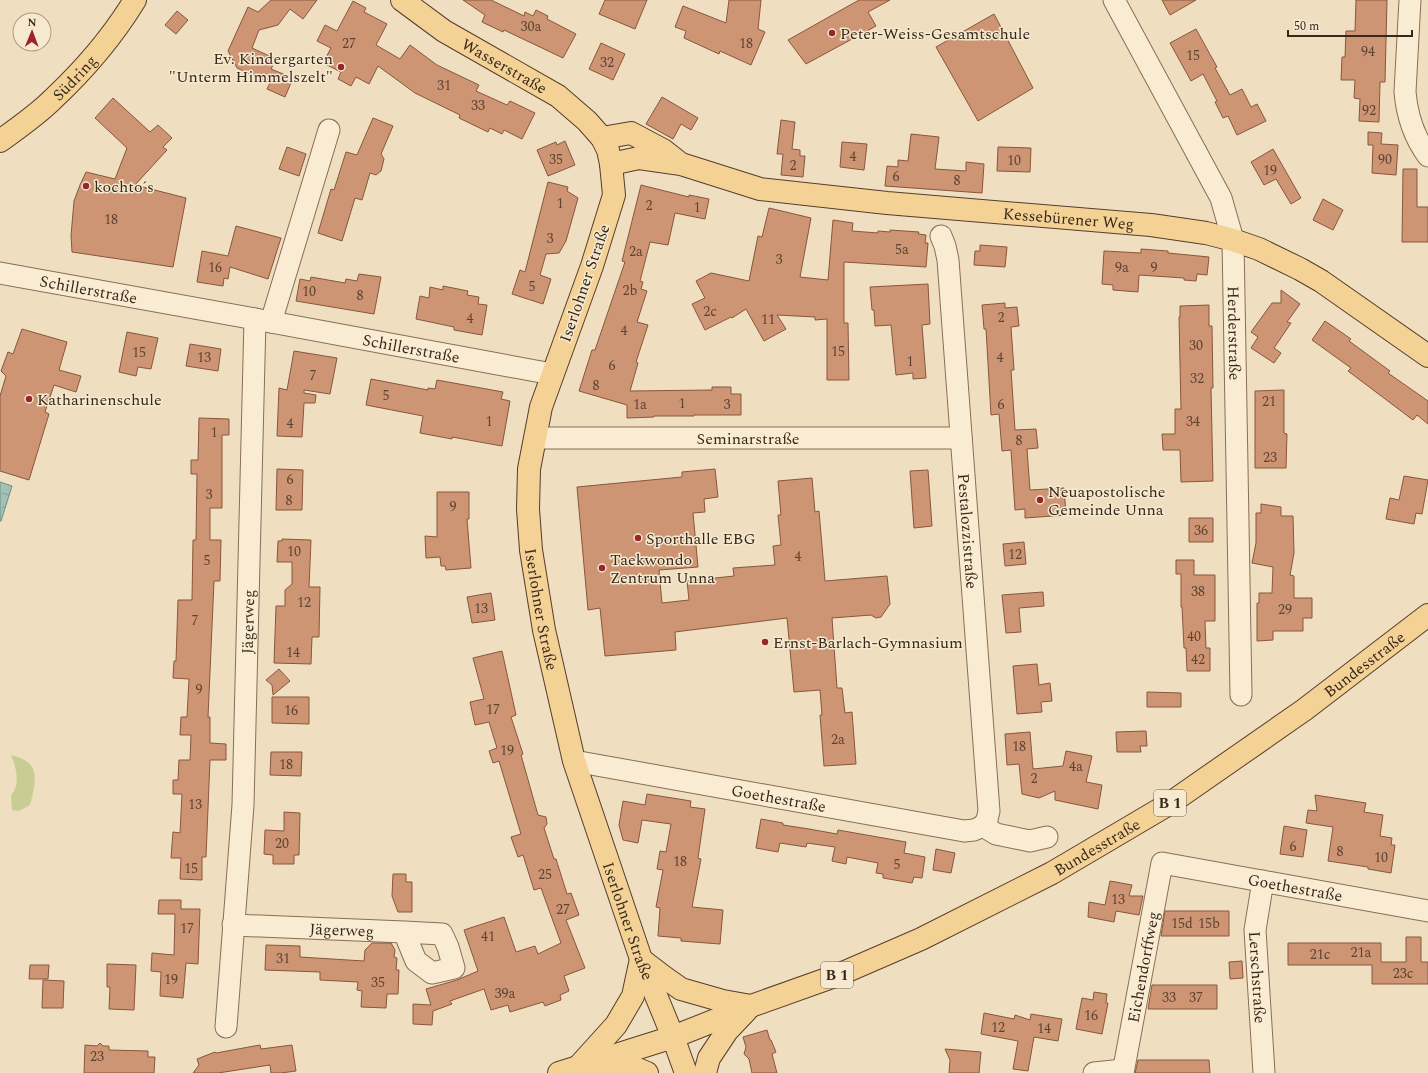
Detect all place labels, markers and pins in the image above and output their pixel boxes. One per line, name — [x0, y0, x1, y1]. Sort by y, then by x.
place label: Peter-Weiss-Gesamtschule — [840, 22, 1030, 46]
marker: Peter-Weiss-Gesamtschule — [827, 28, 837, 38]
place label: Ev. Kindergarten "Unterm Himmelszelt" — [169, 47, 333, 89]
marker: Ev. Kindergarten "Unterm Himmelszelt" — [336, 62, 346, 72]
place label: kochto´s — [94, 175, 154, 199]
marker: kochto´s — [81, 181, 91, 191]
place label: Katharinenschule — [37, 388, 162, 412]
marker: Katharinenschule — [24, 394, 34, 404]
place label: Neuapostolische Gemeinde Unna — [1048, 480, 1166, 522]
marker: Neuapostolische Gemeinde Unna — [1035, 495, 1045, 505]
place label: Sporthalle EBG — [646, 527, 756, 551]
marker: Sporthalle EBG — [633, 533, 643, 543]
place label: Taekwondo Zentrum Unna — [610, 548, 715, 590]
marker: Taekwondo Zentrum Unna — [597, 563, 607, 573]
place label: Ernst-Barlach-Gymnasium — [773, 631, 963, 655]
marker: Ernst-Barlach-Gymnasium — [760, 637, 770, 647]

